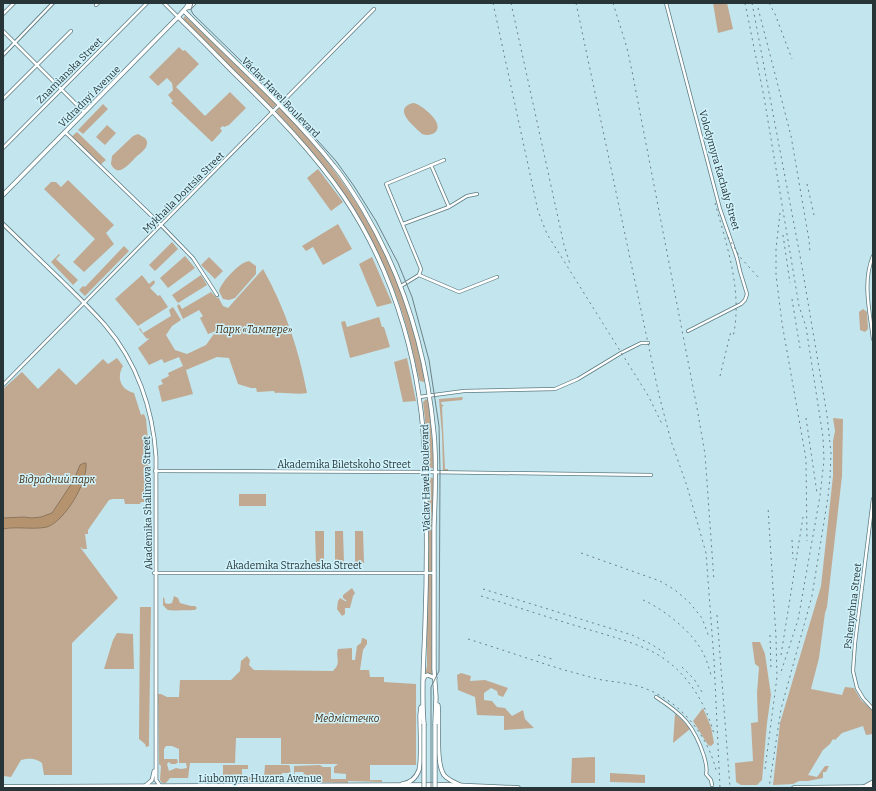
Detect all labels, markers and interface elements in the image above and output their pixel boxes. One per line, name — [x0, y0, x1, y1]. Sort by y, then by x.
street label: Znamianska Street — [34, 35, 105, 106]
street label: Václav Havel Boulevard — [239, 55, 322, 140]
street label: Vidradnyi Avenue — [56, 63, 123, 130]
street label: Volodymyra Kachaly Street — [696, 109, 742, 232]
street label: Mykhaila Dontsia Street — [140, 149, 227, 236]
park label: Парк «Тампере» — [216, 324, 293, 336]
street label: Václav Havel Boulevard — [419, 424, 433, 532]
street label: Akademika Shalimova Street — [141, 436, 155, 570]
street label: Akademika Biletskoho Street — [277, 459, 411, 471]
park label: Відрадний парк — [19, 474, 96, 486]
street label: Akademika Strazheska Street — [226, 560, 362, 572]
street label: Pshenychna Street — [842, 562, 864, 650]
park label: Медмістечко — [315, 713, 380, 725]
street label: Liubomyra Huzara Avenue — [198, 773, 322, 785]

